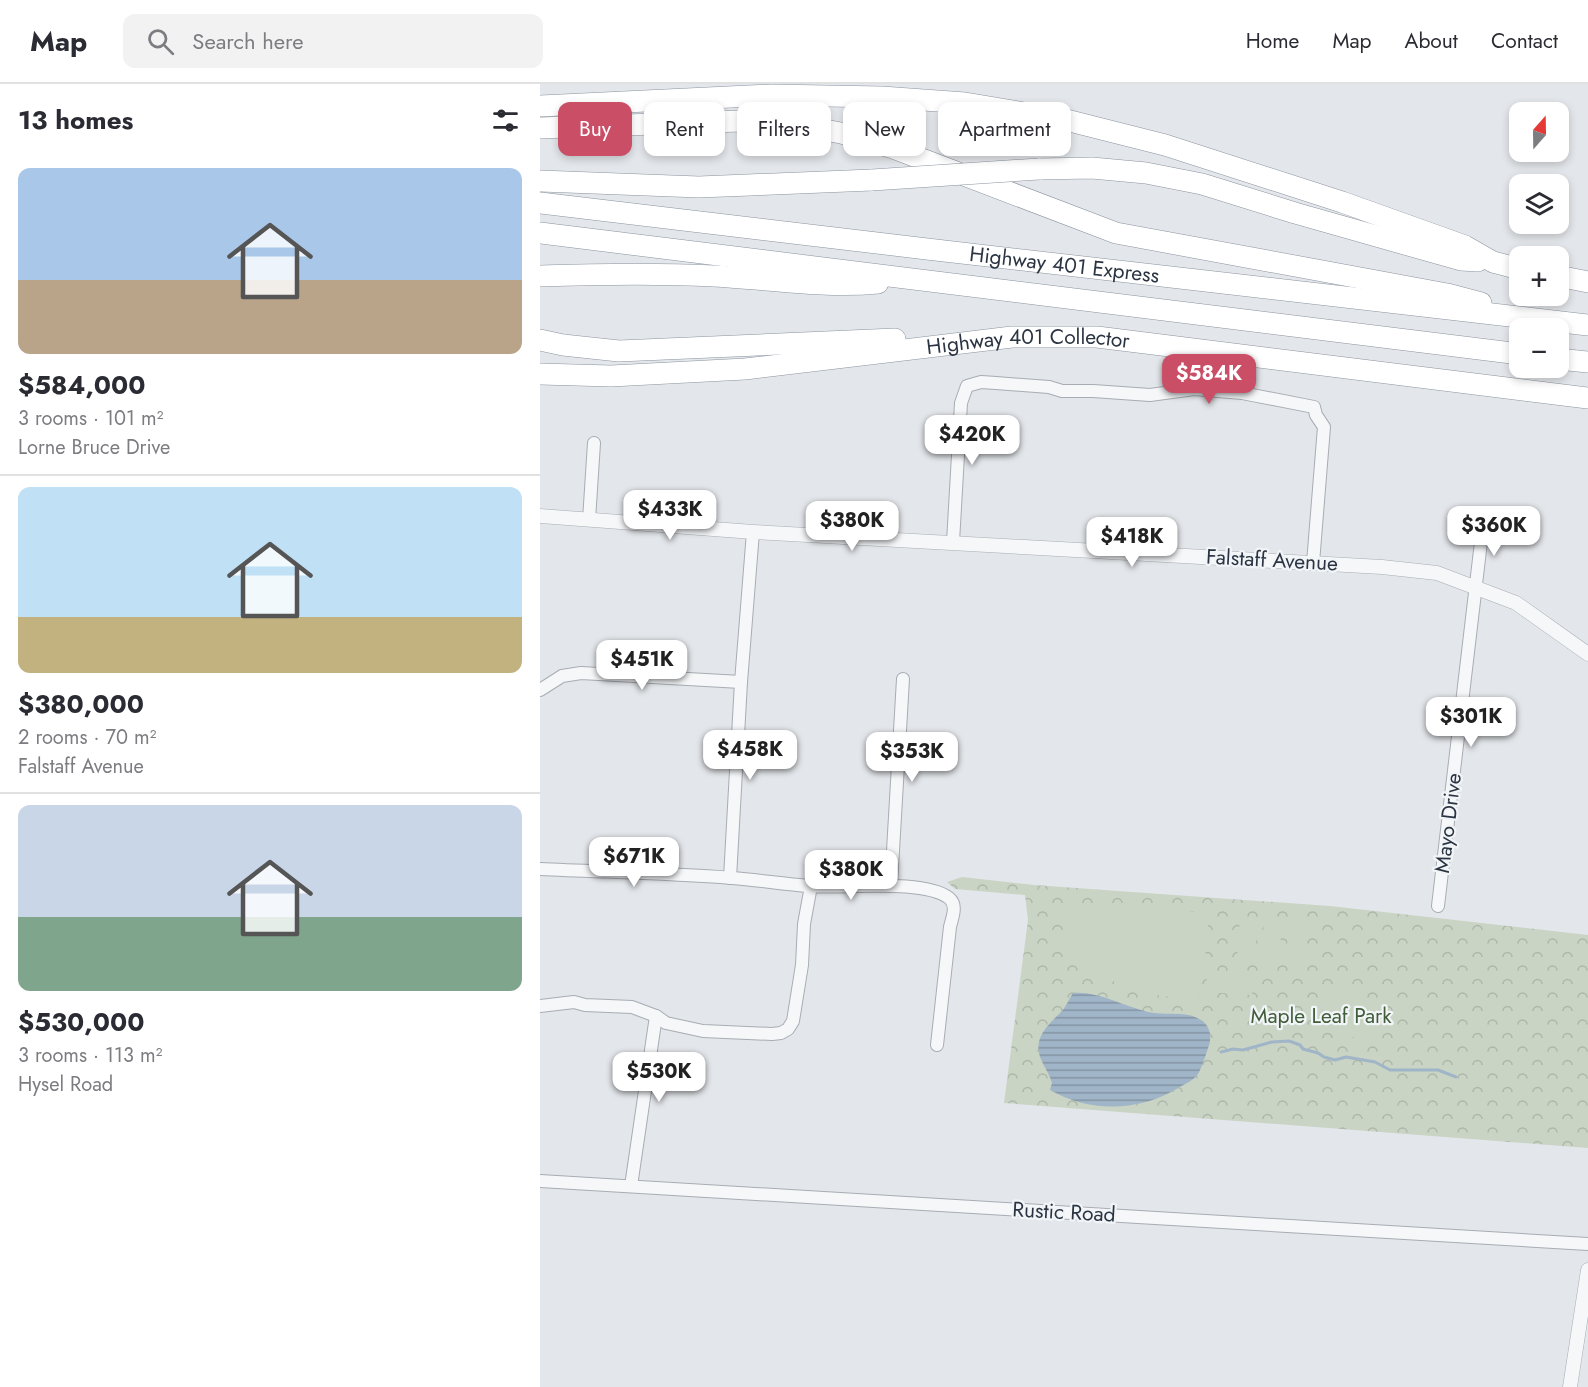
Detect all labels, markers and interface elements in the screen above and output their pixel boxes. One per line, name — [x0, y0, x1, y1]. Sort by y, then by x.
search box — [123, 14, 543, 68]
text: Map — [30, 21, 87, 62]
icon: search — [144, 25, 177, 58]
text: Search here — [192, 25, 304, 57]
text: Home — [1246, 26, 1299, 56]
text: Map — [1332, 26, 1372, 56]
text: About — [1405, 26, 1458, 56]
text: Contact — [1491, 26, 1558, 56]
text: 13 homes — [18, 101, 133, 139]
chip: Buy — [558, 102, 632, 156]
chip: Rent — [644, 102, 725, 156]
chip: Filters — [737, 102, 831, 156]
chip: New — [843, 102, 926, 156]
chip: Apartment — [938, 102, 1071, 156]
north arrow — [1509, 102, 1569, 162]
map controls — [1509, 102, 1569, 378]
icon: filters — [489, 104, 522, 137]
button: layers — [1509, 174, 1569, 234]
icon: home — [216, 207, 324, 315]
street label: Highway 401 Express — [968, 239, 1161, 291]
button: + — [1509, 246, 1569, 306]
button: − — [1509, 318, 1569, 378]
street label: Highway 401 Collector — [925, 322, 1132, 362]
pin: $584K — [1167, 354, 1251, 405]
text: $584K — [1176, 359, 1242, 388]
text: $584,000 — [18, 366, 145, 404]
text: 3 rooms · 101 m² — [18, 404, 164, 433]
pin: $420K — [930, 415, 1014, 466]
text: $420K — [939, 420, 1005, 449]
text: Lorne Bruce Drive — [18, 433, 170, 462]
pin: $433K — [628, 490, 712, 541]
text: $433K — [637, 495, 703, 524]
pin: $380K — [810, 501, 894, 552]
text: $380K — [820, 506, 884, 535]
pin: $360K — [1452, 506, 1536, 557]
text: $360K — [1461, 511, 1527, 540]
pin: $418K — [1090, 517, 1174, 568]
text: $418K — [1100, 522, 1164, 551]
icon: home — [216, 526, 324, 634]
street label: Falstaff Avenue — [1205, 542, 1339, 578]
pin: $451K — [600, 640, 684, 691]
text: $451K — [610, 645, 674, 674]
text: $380,000 — [18, 685, 144, 723]
pin: $301K — [1429, 697, 1513, 748]
text: $301K — [1440, 702, 1502, 731]
text: 2 rooms · 70 m² — [18, 723, 156, 752]
pin: $458K — [708, 730, 792, 781]
pin: $353K — [870, 732, 954, 783]
text: $458K — [717, 735, 783, 764]
text: $353K — [880, 737, 944, 766]
text: Falstaff Avenue — [18, 752, 144, 781]
street label: Mayo Drive — [1427, 771, 1469, 875]
pin: $671K — [592, 837, 676, 888]
text: $671K — [603, 842, 665, 871]
icon: home — [216, 844, 324, 952]
pin: $380K — [809, 850, 893, 901]
text: $380K — [819, 855, 883, 884]
park label: Maple Leaf Park — [1250, 1001, 1392, 1031]
text: $530,000 — [18, 1003, 144, 1041]
text: 3 rooms · 113 m² — [18, 1041, 162, 1070]
pin: $530K — [617, 1052, 701, 1103]
text: $530K — [627, 1057, 691, 1086]
text: Hysel Road — [18, 1070, 113, 1099]
street label: Rustic Road — [1012, 1194, 1116, 1230]

